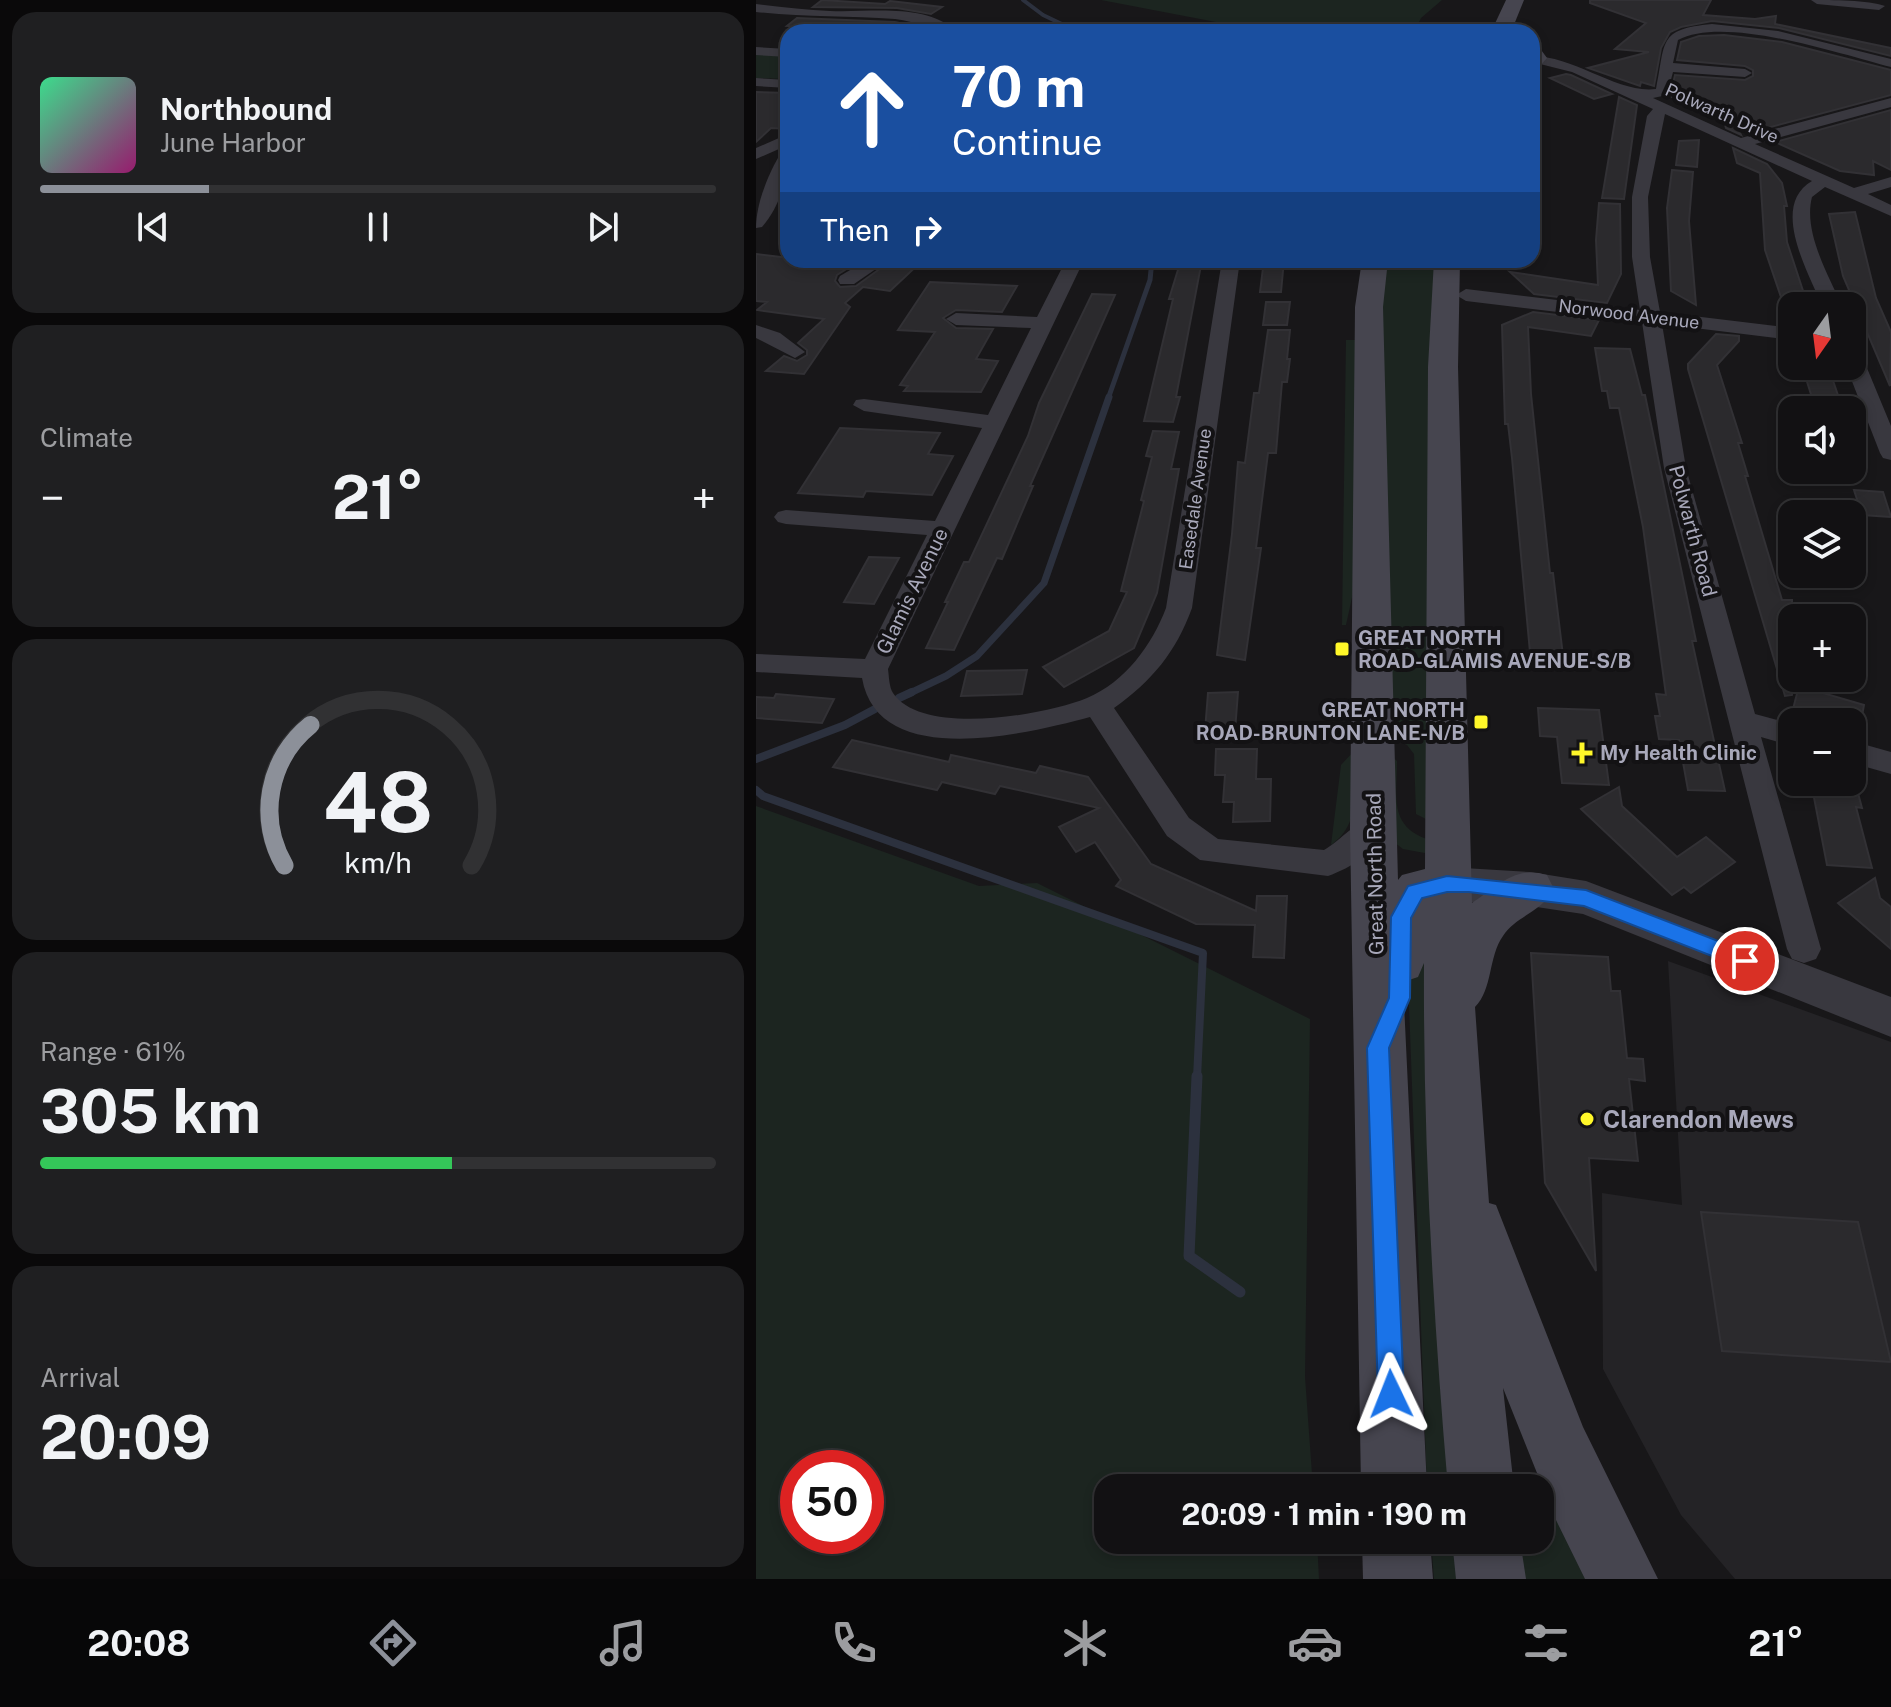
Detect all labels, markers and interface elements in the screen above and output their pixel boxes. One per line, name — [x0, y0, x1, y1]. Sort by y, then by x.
text: 70 m — [952, 54, 1085, 120]
icon: ahead — [820, 56, 924, 160]
street label: Polwarth Drive — [1662, 79, 1782, 147]
text: Northbound — [160, 91, 332, 127]
text: Continue — [952, 121, 1102, 163]
text: June Harbor — [160, 127, 306, 158]
icon: previous — [131, 205, 175, 249]
icon: pause — [356, 205, 400, 249]
icon: next — [581, 205, 625, 249]
icon: right — [905, 208, 949, 252]
text: Then — [820, 212, 889, 248]
north arrow — [1778, 292, 1866, 380]
map controls — [1778, 292, 1866, 796]
street label: Norwood Avenue — [1557, 295, 1701, 333]
button: sound — [1778, 396, 1866, 484]
text: Climate — [40, 422, 133, 453]
street label: Easedale Avenue — [1175, 427, 1215, 571]
text: 21° — [332, 462, 424, 533]
street label: Polwarth Road — [1664, 463, 1722, 599]
text: − — [40, 472, 64, 524]
text: + — [692, 472, 716, 524]
button: layers — [1778, 500, 1866, 588]
street label: Glamis Avenue — [871, 524, 953, 658]
button: + — [1778, 604, 1866, 692]
place label: GREAT NORTH ROAD-GLAMIS AVENUE-S/B — [1358, 626, 1631, 673]
marker: GREAT NORTH ROAD-GLAMIS AVENUE-S/B — [1333, 640, 1351, 658]
place label: GREAT NORTH ROAD-BRUNTON LANE-N/B — [1196, 698, 1465, 745]
button: − — [1778, 708, 1866, 796]
marker: GREAT NORTH ROAD-BRUNTON LANE-N/B — [1472, 713, 1490, 731]
place label: My Health Clinic — [1600, 741, 1757, 765]
marker: My Health Clinic — [1571, 742, 1593, 764]
text: 48 — [323, 752, 433, 850]
street label: Great North Road — [1362, 793, 1388, 955]
text: km/h — [344, 846, 412, 879]
pin — [1711, 927, 1779, 995]
icon: arrive — [1723, 939, 1767, 983]
text: Range · 61% — [40, 1036, 186, 1067]
text: 305 km — [40, 1076, 261, 1147]
place label: Clarendon Mews — [1603, 1105, 1794, 1133]
marker: Clarendon Mews — [1578, 1110, 1596, 1128]
position arrow — [1349, 1352, 1433, 1436]
text: Arrival — [40, 1362, 120, 1393]
text: 20:09 — [40, 1402, 211, 1473]
speed limit sign: 50 — [780, 1450, 884, 1554]
text: 20:09 · 1 min · 190 m — [1181, 1496, 1467, 1532]
icon: directions — [365, 1615, 421, 1671]
icon: music — [595, 1615, 651, 1671]
icon: phone — [826, 1615, 882, 1671]
icon: climate — [1057, 1615, 1113, 1671]
icon: car — [1287, 1615, 1343, 1671]
icon: filters — [1518, 1615, 1574, 1671]
text: 20:08 — [87, 1622, 190, 1664]
text: 21° — [1748, 1622, 1804, 1664]

